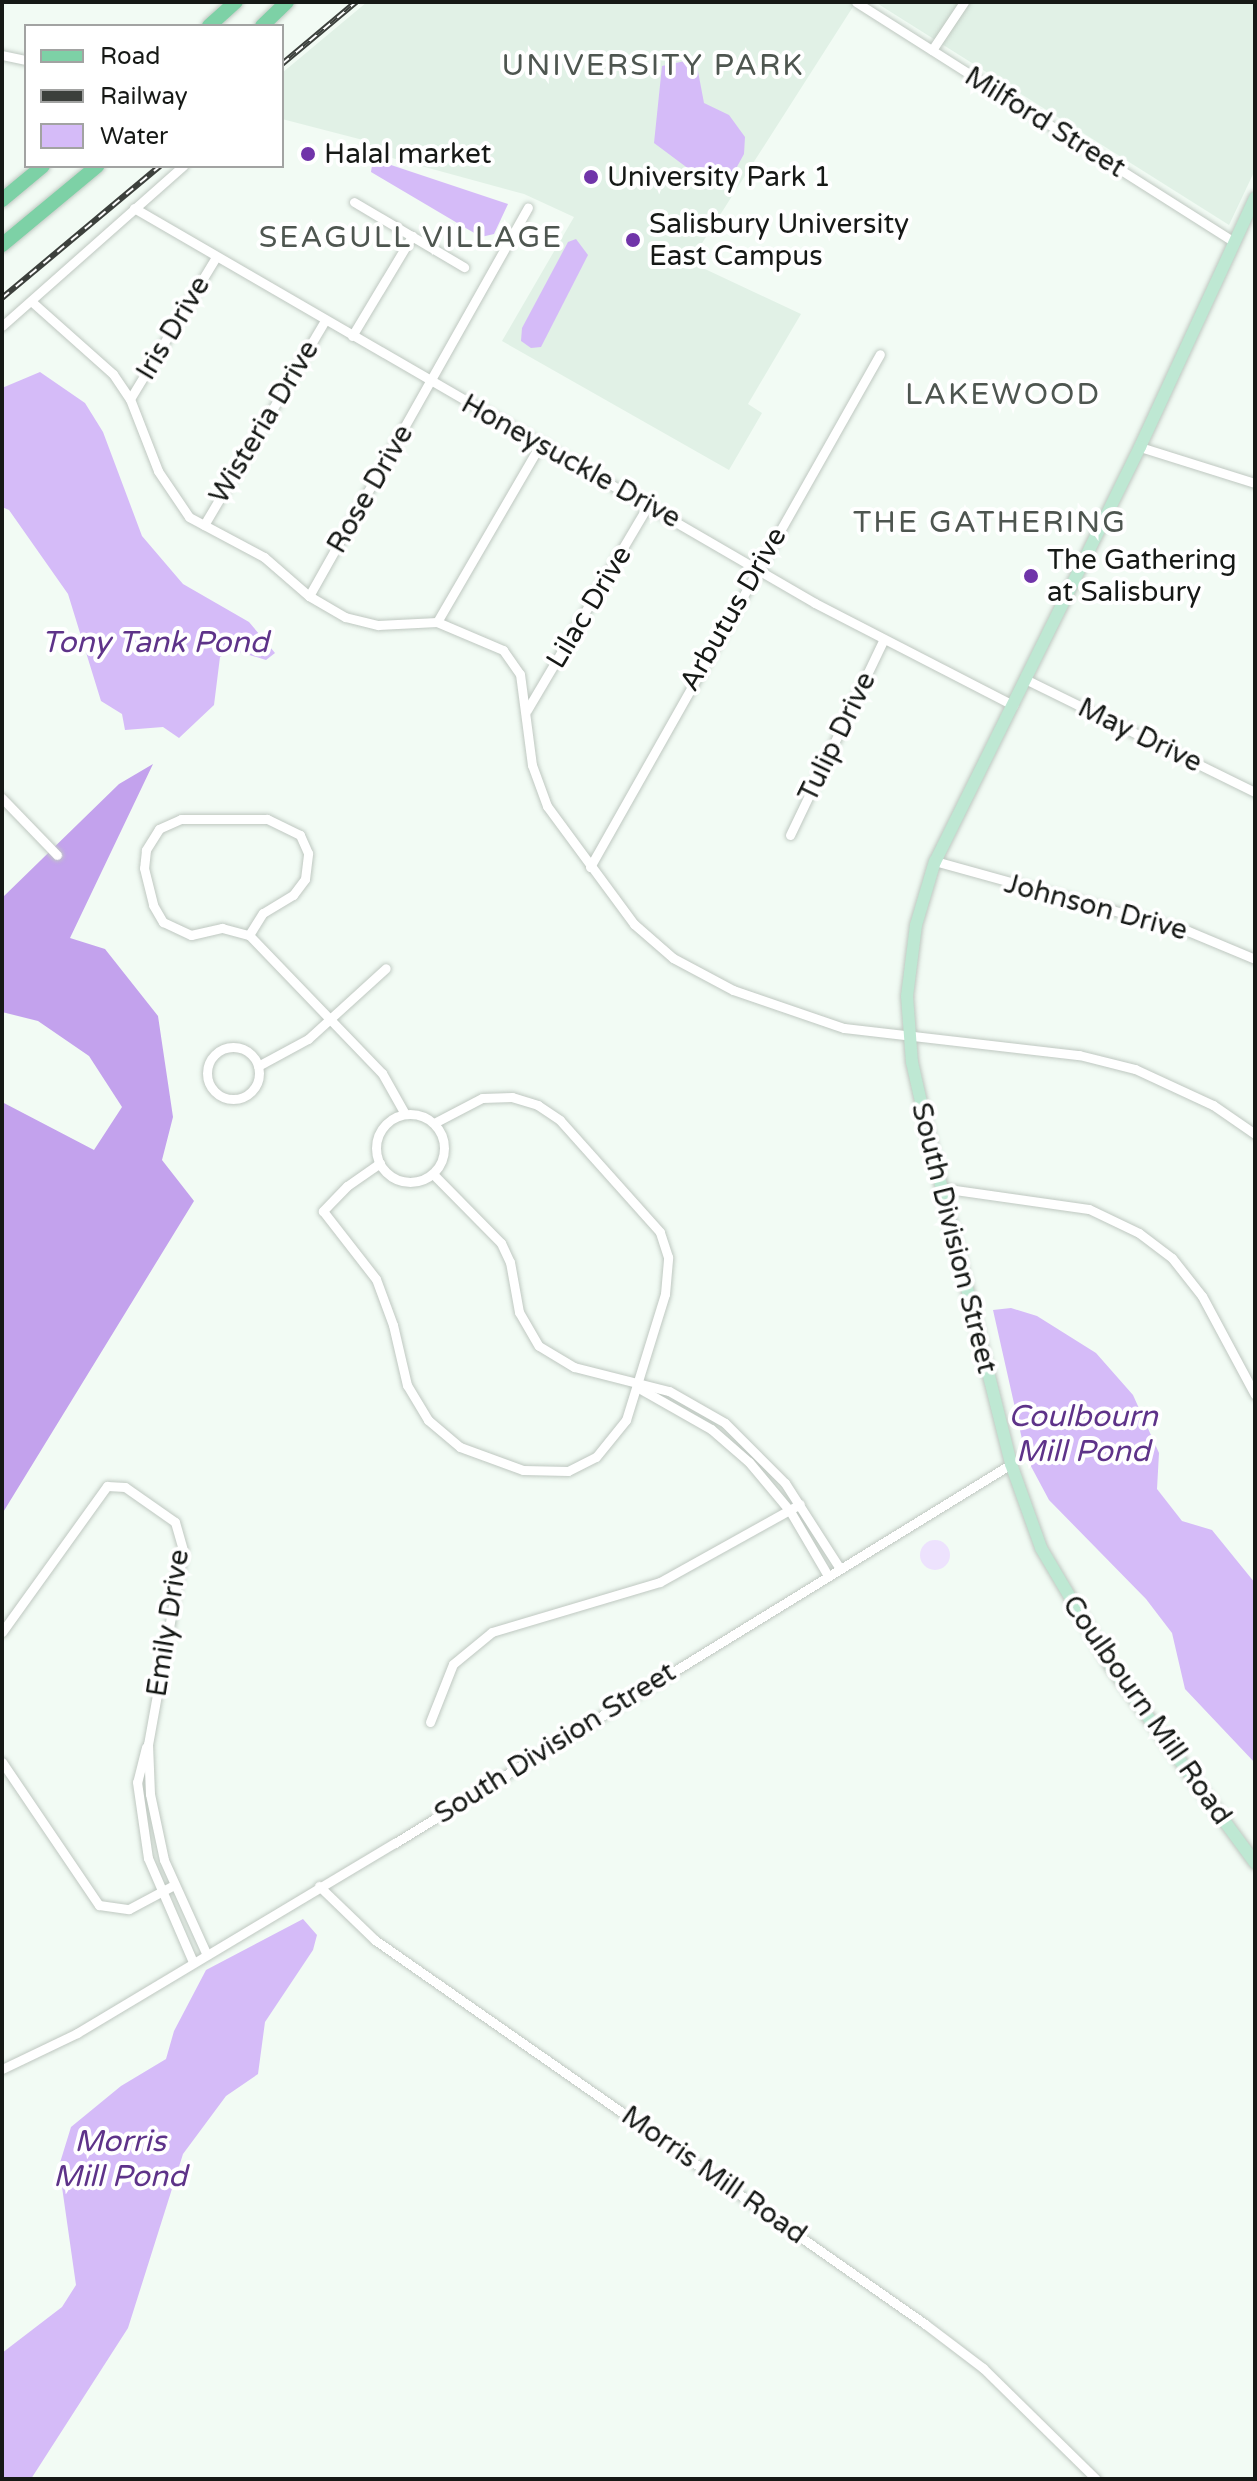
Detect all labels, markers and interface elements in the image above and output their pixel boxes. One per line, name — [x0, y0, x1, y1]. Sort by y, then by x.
legend — [24, 24, 284, 168]
text: Road — [100, 42, 160, 71]
district label: UNIVERSITY PARK — [502, 48, 804, 84]
street label: Milford Street — [959, 59, 1131, 185]
text: Railway — [100, 82, 188, 111]
text: Water — [100, 122, 168, 151]
place label: Halal market — [324, 137, 492, 171]
marker: Halal market — [299, 145, 317, 163]
place label: University Park 1 — [607, 160, 831, 194]
marker: University Park 1 — [582, 168, 600, 186]
place label: Salisbury University East Campus — [649, 207, 909, 273]
district label: SEAGULL VILLAGE — [259, 220, 563, 256]
marker: Salisbury University East Campus — [624, 231, 642, 249]
street label: Iris Drive — [129, 270, 217, 386]
street label: Wisteria Drive — [202, 334, 326, 510]
district label: LAKEWOOD — [905, 377, 1101, 413]
street label: Honeysuckle Drive — [456, 387, 686, 535]
street label: Rose Drive — [320, 419, 420, 559]
district label: THE GATHERING — [853, 505, 1127, 541]
street label: Arbutus Drive — [673, 521, 793, 697]
street label: Lilac Drive — [539, 540, 639, 674]
place label: The Gathering at Salisbury — [1047, 543, 1237, 609]
marker: The Gathering at Salisbury — [1022, 567, 1040, 585]
water label: Tony Tank Pond — [42, 625, 268, 661]
street label: Tulip Drive — [791, 667, 883, 807]
street label: May Drive — [1073, 691, 1207, 779]
street label: Johnson Drive — [1001, 866, 1191, 948]
street label: South Division Street — [904, 1099, 1004, 1377]
water label: Coulbourn Mill Pond — [1008, 1399, 1158, 1470]
street label: Emily Drive — [140, 1547, 196, 1699]
street label: Coulbourn Mill Road — [1055, 1589, 1239, 1831]
street label: South Division Street — [428, 1655, 682, 1831]
street label: Morris Mill Road — [615, 2099, 813, 2251]
water label: Morris Mill Pond — [53, 2124, 187, 2194]

